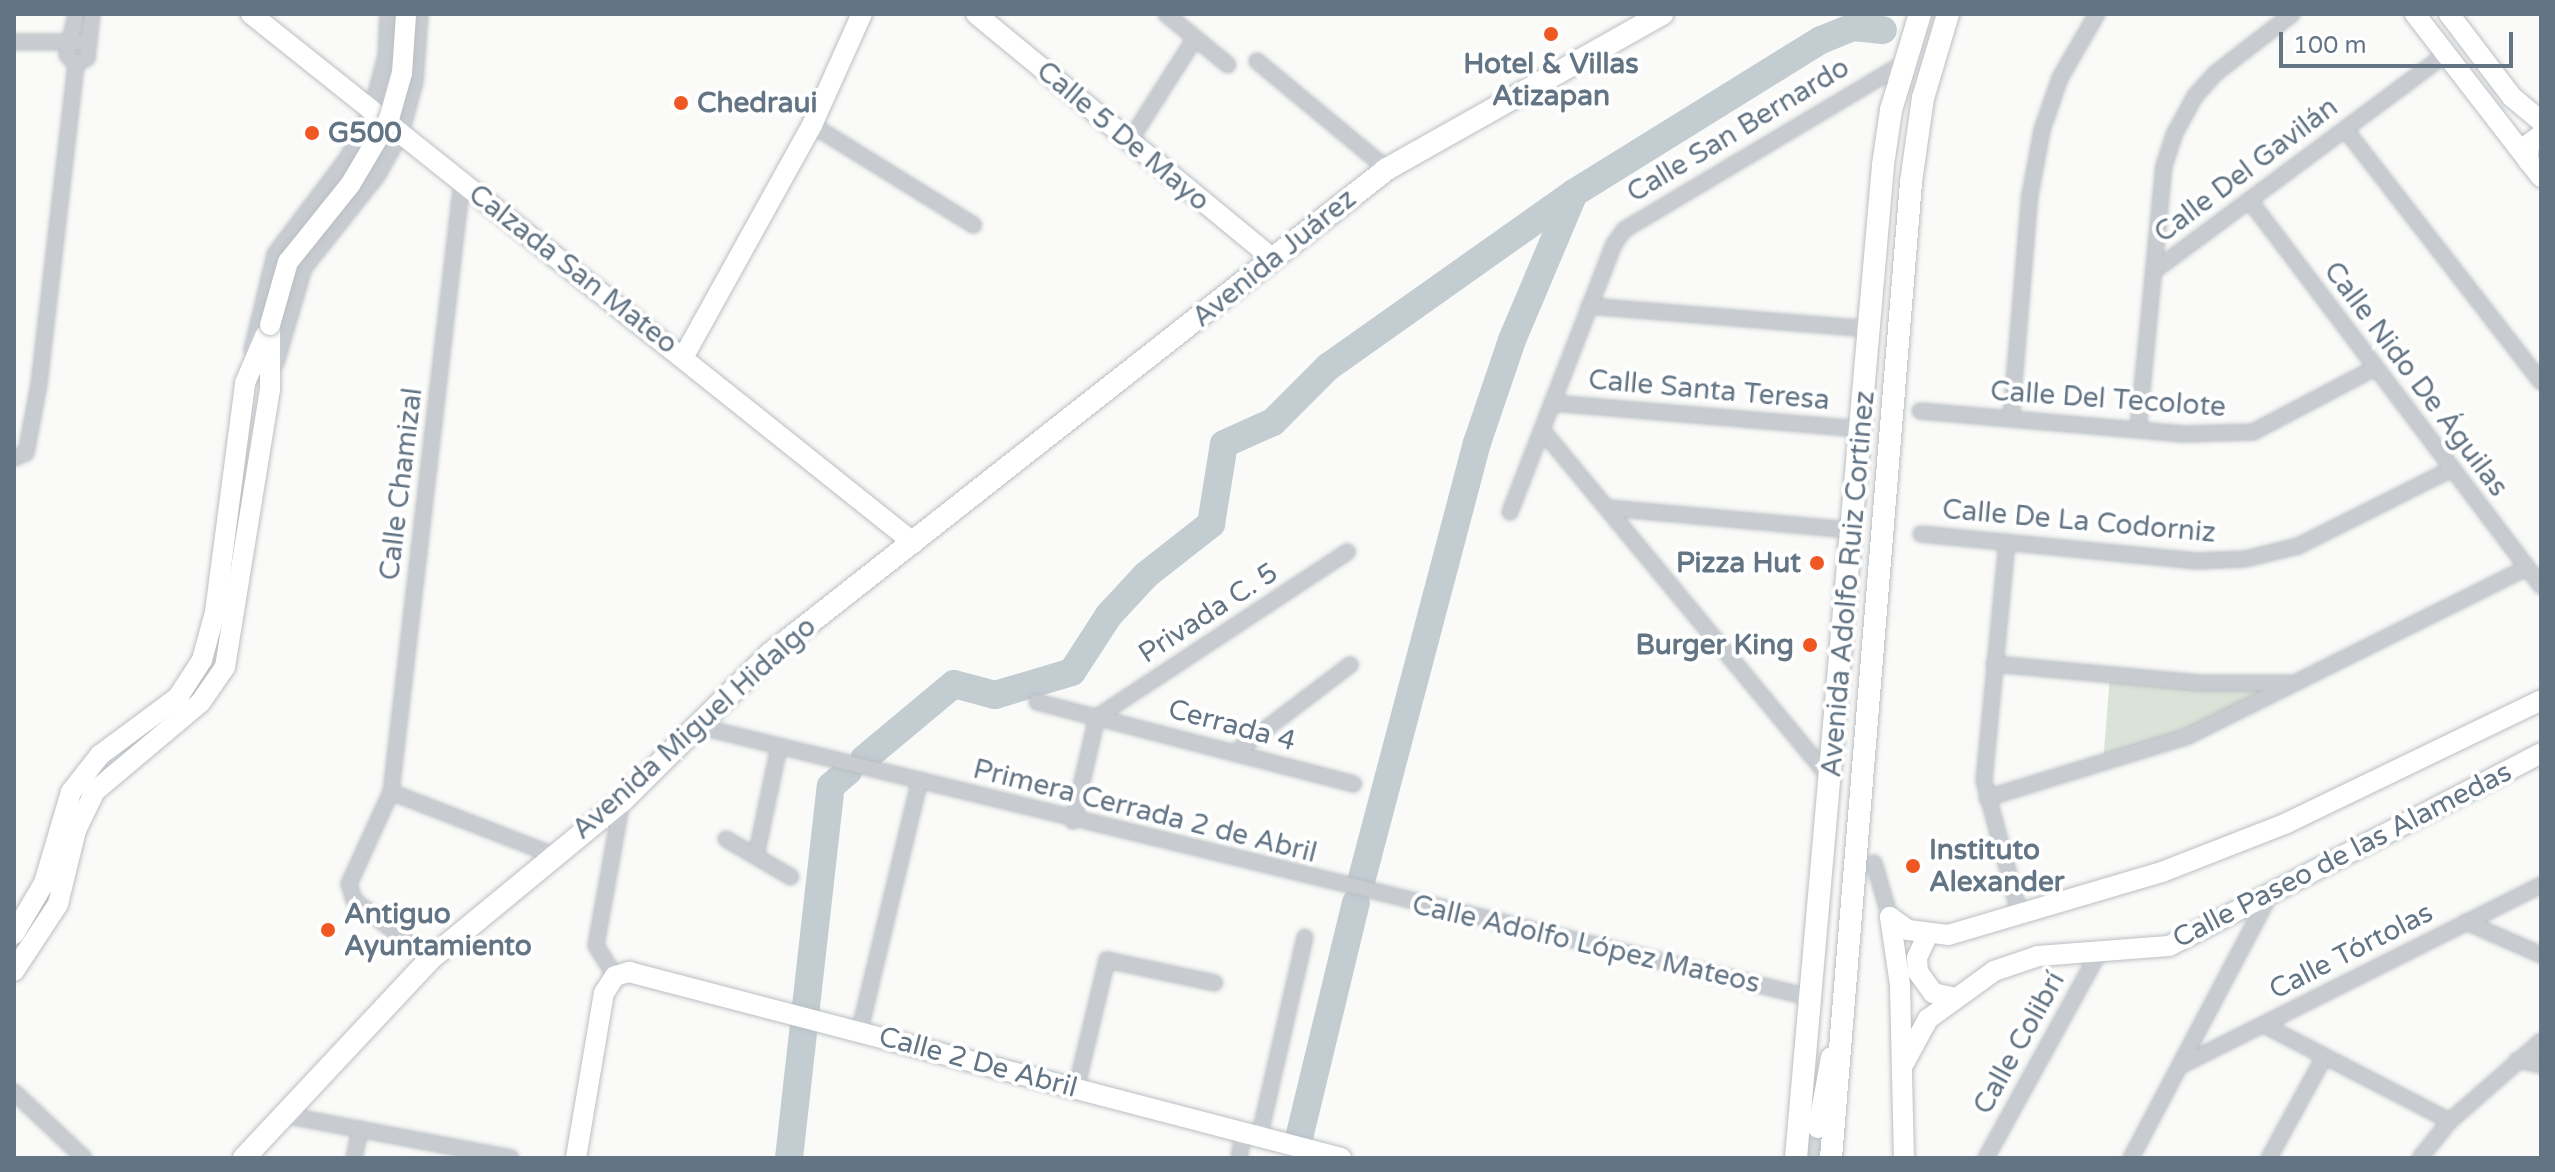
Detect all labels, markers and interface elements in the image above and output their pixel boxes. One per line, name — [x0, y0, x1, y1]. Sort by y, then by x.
scale bar — [2283, 16, 2517, 66]
marker: Hotel & Villas Atizapan — [1542, 25, 1560, 43]
text: 100 m — [2293, 31, 2367, 60]
place label: Hotel & Villas Atizapan — [1463, 47, 1639, 113]
street label: Calle San Bernardo — [1621, 50, 1855, 210]
street label: Calle 5 De Mayo — [1030, 54, 1216, 218]
place label: Chedraui — [697, 86, 817, 120]
street label: Calle Del Gavilán — [2148, 90, 2344, 250]
marker: Chedraui — [672, 94, 690, 112]
place label: G500 — [328, 116, 402, 150]
marker: G500 — [303, 124, 321, 142]
street label: Calzada San Mateo — [462, 177, 684, 361]
street label: Avenida Juárez — [1185, 182, 1363, 334]
street label: Calle Nido De Águilas — [2317, 255, 2515, 503]
street label: Calle Santa Teresa — [1587, 363, 1831, 417]
street label: Calle Del Tecolote — [1989, 374, 2227, 424]
street label: Calle Chamizal — [373, 386, 429, 582]
street label: Avenida Adolfo Ruiz Cortinez — [1814, 389, 1882, 779]
street label: Calle De La Codorniz — [1941, 492, 2217, 550]
place label: Pizza Hut — [1676, 546, 1801, 580]
marker: Pizza Hut — [1808, 554, 1826, 572]
street label: Privada C. 5 — [1132, 556, 1284, 670]
street label: Avenida Miguel Hidalgo — [565, 610, 823, 846]
place label: Burger King — [1635, 628, 1794, 662]
marker: Burger King — [1801, 636, 1819, 654]
street label: Cerrada 4 — [1165, 692, 1299, 758]
street label: Primera Cerrada 2 de Abril — [970, 752, 1320, 870]
street label: Calle Paseo de las Alamedas — [2167, 755, 2517, 955]
place label: Instituto Alexander — [1929, 833, 2065, 899]
marker: Instituto Alexander — [1904, 857, 1922, 875]
street label: Calle Adolfo López Mateos — [1409, 888, 1763, 1000]
street label: Calle Tórtolas — [2264, 895, 2438, 1007]
place label: Antiguo Ayuntamiento — [344, 897, 532, 963]
marker: Antiguo Ayuntamiento — [319, 921, 337, 939]
street label: Calle Colibrí — [1966, 966, 2072, 1120]
street label: Calle 2 De Abril — [875, 1019, 1081, 1105]

